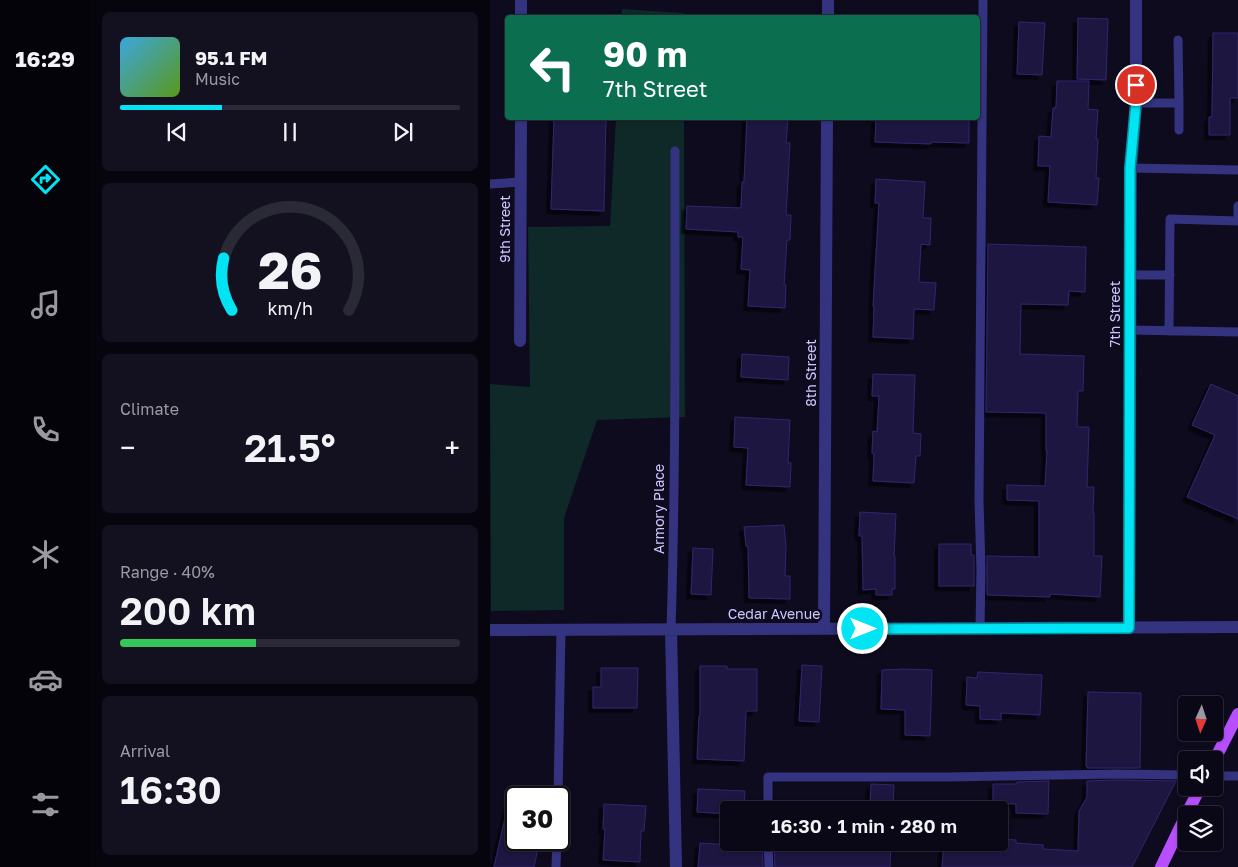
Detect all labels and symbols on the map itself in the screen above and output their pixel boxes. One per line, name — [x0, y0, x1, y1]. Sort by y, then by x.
pin — [1115, 64, 1157, 106]
street label: 9th Street — [496, 195, 513, 263]
street label: 7th Street — [1106, 281, 1123, 347]
street label: 8th Street — [802, 339, 819, 407]
street label: Armory Place — [650, 464, 667, 554]
position arrow — [836, 602, 888, 654]
street label: Cedar Avenue — [728, 605, 820, 622]
north arrow — [1178, 696, 1222, 741]
speed limit sign: 30 — [505, 786, 570, 851]

